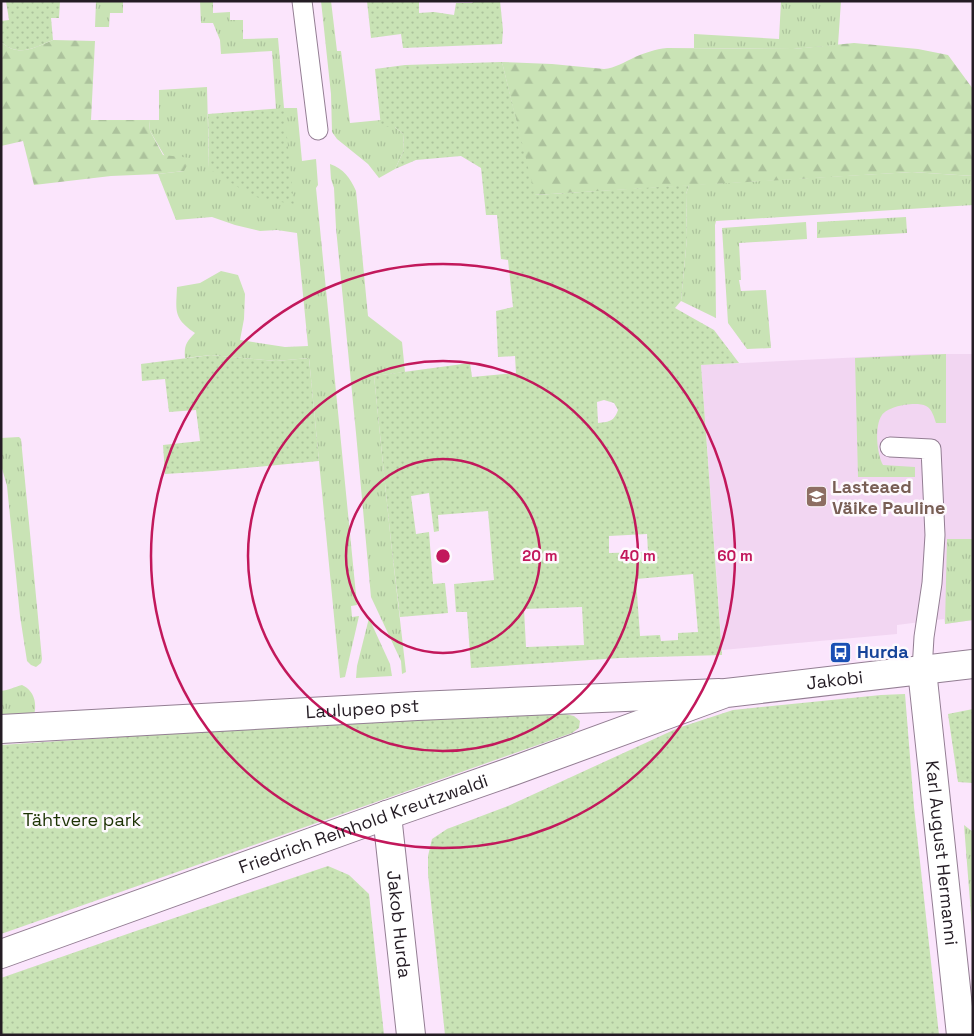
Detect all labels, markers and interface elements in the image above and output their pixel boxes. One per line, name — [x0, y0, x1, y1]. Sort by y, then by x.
place label: Lasteaed Väike Pauline — [832, 475, 945, 519]
school or university icon: Lasteaed Väike Pauline — [804, 485, 828, 509]
text: 20 m — [522, 546, 558, 565]
text: 40 m — [620, 546, 656, 565]
text: 60 m — [717, 546, 753, 565]
centre of rings — [434, 547, 452, 565]
bus stop icon: Hurda — [829, 640, 853, 664]
place label: Hurda — [857, 640, 909, 663]
street label: Jakobi — [805, 665, 864, 694]
street label: Laulupeo pst — [305, 694, 420, 723]
street label: Karl August Hermanni — [921, 759, 963, 946]
street label: Friedrich Reinhold Kreutzwaldi — [235, 769, 491, 878]
park label: Tähtvere park — [23, 808, 142, 831]
street label: Jakob Hurda — [382, 869, 417, 979]

